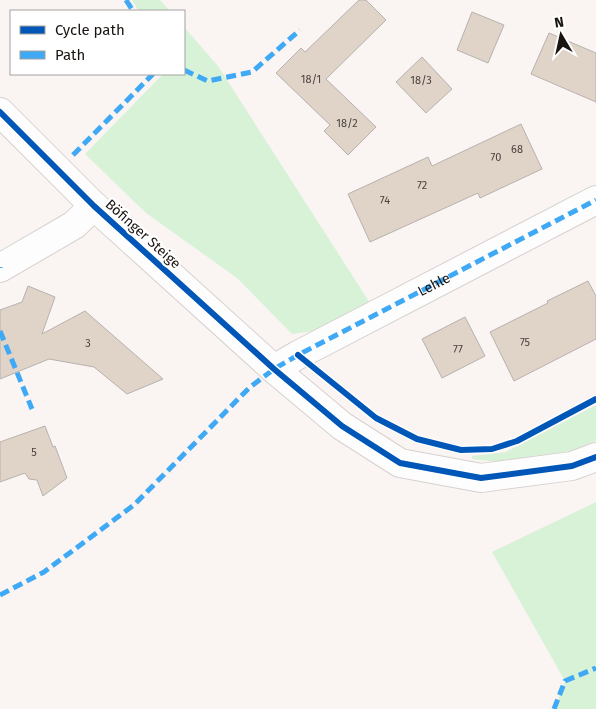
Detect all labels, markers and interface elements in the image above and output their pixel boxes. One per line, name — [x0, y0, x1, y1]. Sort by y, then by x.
legend — [10, 10, 185, 75]
north arrow — [536, 10, 586, 60]
text: N — [553, 14, 565, 32]
text: Cycle path — [55, 21, 125, 39]
text: Path — [55, 46, 85, 64]
house number: 18/1 — [301, 73, 321, 86]
house number: 18/3 — [410, 74, 432, 87]
house number: 18/2 — [336, 117, 358, 130]
house number: 68 — [511, 143, 523, 156]
house number: 70 — [491, 151, 501, 164]
house number: 72 — [417, 179, 427, 192]
house number: 74 — [380, 194, 390, 207]
street label: Böfinger Steige — [102, 196, 184, 272]
street label: Lehle — [415, 269, 453, 300]
house number: 75 — [520, 336, 531, 349]
house number: 3 — [85, 337, 91, 350]
house number: 77 — [453, 343, 463, 356]
house number: 5 — [31, 446, 37, 459]

